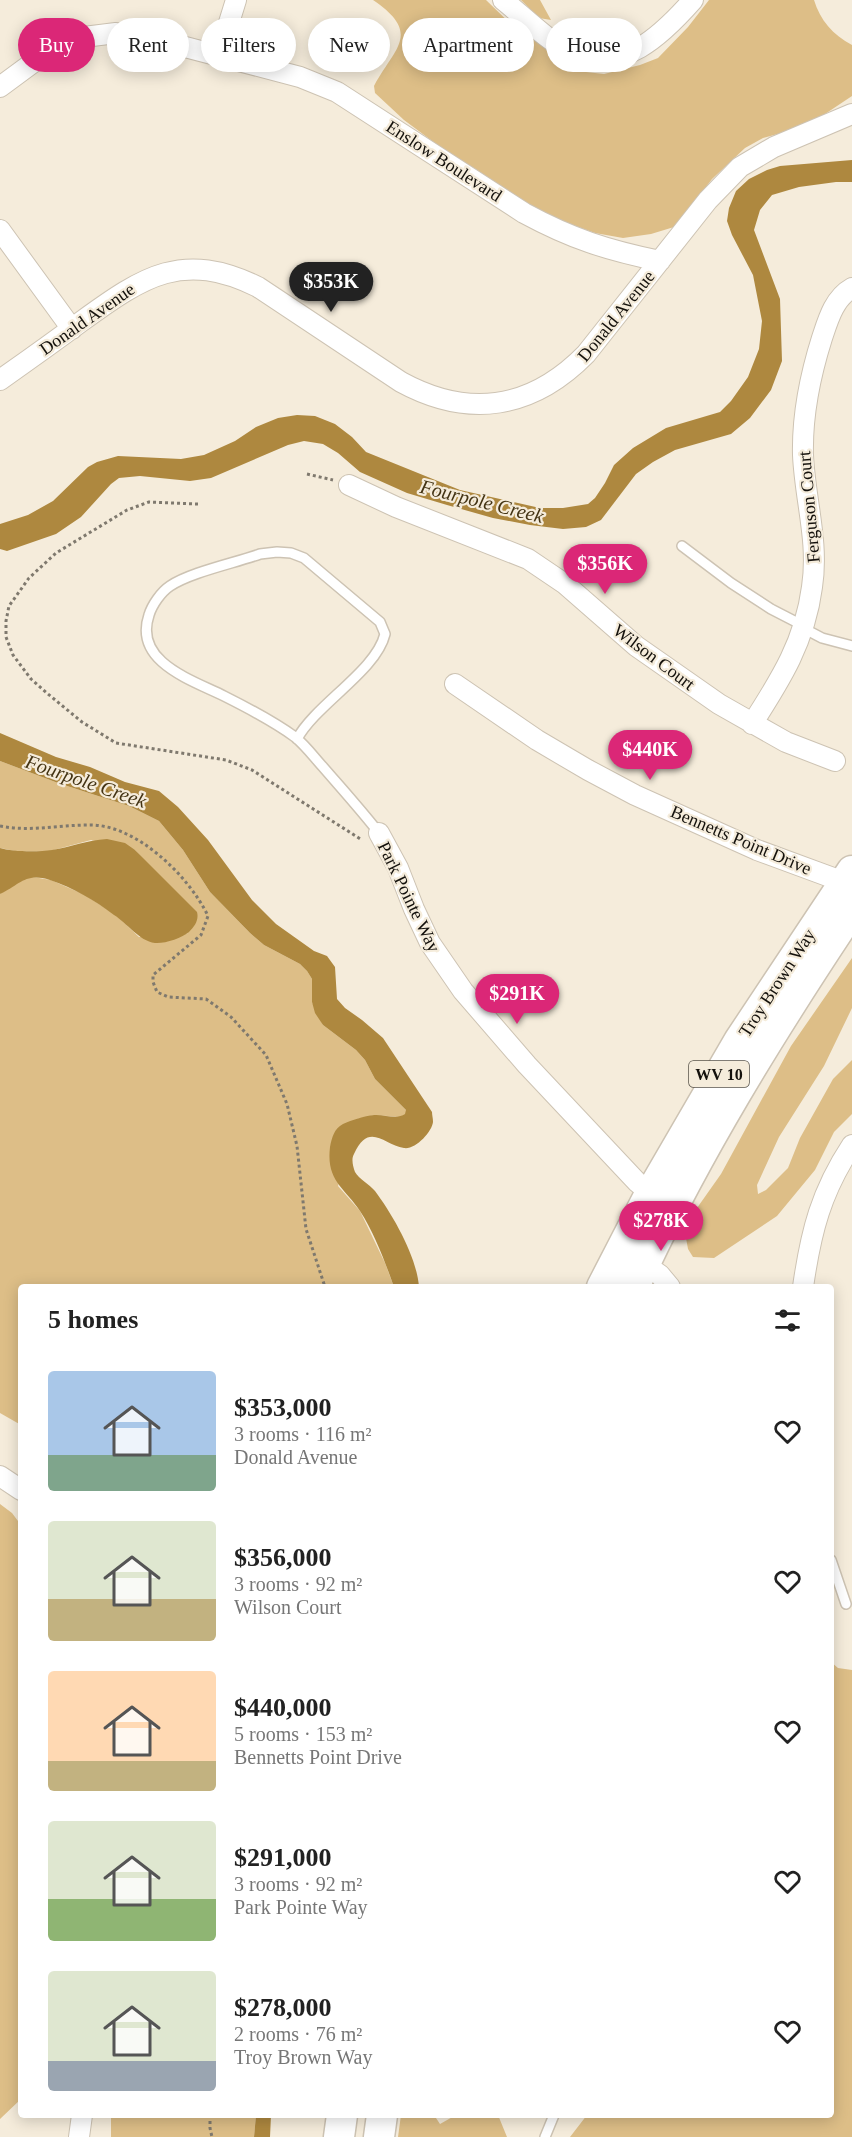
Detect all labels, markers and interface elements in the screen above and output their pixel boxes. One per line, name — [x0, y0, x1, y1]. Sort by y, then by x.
chip: Buy — [18, 18, 95, 72]
chip: Rent — [107, 18, 189, 72]
chip: Filters — [201, 18, 296, 72]
chip: New — [308, 18, 390, 72]
chip: Apartment — [402, 18, 534, 72]
chip: House — [546, 18, 642, 72]
street label: Enslow Boulevard — [383, 116, 505, 206]
pin: $353K — [289, 262, 373, 313]
street label: Donald Avenue — [573, 267, 659, 365]
text: $353K — [303, 270, 359, 292]
street label: Donald Avenue — [36, 279, 138, 359]
street label: Ferguson Court — [794, 450, 824, 564]
water label: Fourpole Creek — [417, 475, 547, 528]
pin: $356K — [563, 544, 647, 595]
text: $356K — [577, 552, 633, 574]
street label: Wilson Court — [609, 620, 699, 694]
pin: $440K — [608, 730, 692, 781]
text: $440K — [622, 738, 678, 760]
water label: Fourpole Creek — [21, 750, 150, 813]
street label: Bennetts Point Drive — [668, 801, 814, 879]
street label: Park Pointe Way — [374, 839, 444, 955]
street label: Troy Brown Way — [735, 925, 819, 1041]
pin: $291K — [475, 974, 559, 1025]
text: $291K — [489, 982, 545, 1004]
road number: WV 10 — [689, 1061, 749, 1087]
pin: $278K — [619, 1201, 703, 1252]
text: $278K — [633, 1209, 689, 1231]
icon: filters — [771, 1304, 804, 1337]
text: 5 homes — [48, 1305, 138, 1334]
text: $353,000 — [234, 1393, 332, 1422]
icon: home — [96, 1395, 168, 1467]
icon: heart — [771, 1415, 804, 1448]
text: 3 rooms · 116 m² — [234, 1423, 371, 1445]
text: Donald Avenue — [234, 1446, 358, 1468]
text: $356,000 — [234, 1543, 332, 1572]
icon: home — [96, 1545, 168, 1617]
icon: heart — [771, 1565, 804, 1598]
text: 3 rooms · 92 m² — [234, 1573, 362, 1595]
text: Wilson Court — [234, 1596, 342, 1618]
text: $440,000 — [234, 1693, 332, 1722]
icon: home — [96, 1695, 168, 1767]
icon: heart — [771, 1715, 804, 1748]
text: 5 rooms · 153 m² — [234, 1723, 372, 1745]
text: Bennetts Point Drive — [234, 1746, 402, 1768]
text: $291,000 — [234, 1843, 332, 1872]
icon: home — [96, 1845, 168, 1917]
icon: heart — [771, 1865, 804, 1898]
text: 3 rooms · 92 m² — [234, 1873, 362, 1895]
text: Park Pointe Way — [234, 1896, 368, 1918]
text: $278,000 — [234, 1993, 332, 2022]
icon: home — [96, 1995, 168, 2067]
icon: heart — [771, 2015, 804, 2048]
text: 2 rooms · 76 m² — [234, 2023, 362, 2045]
text: Troy Brown Way — [234, 2046, 372, 2068]

